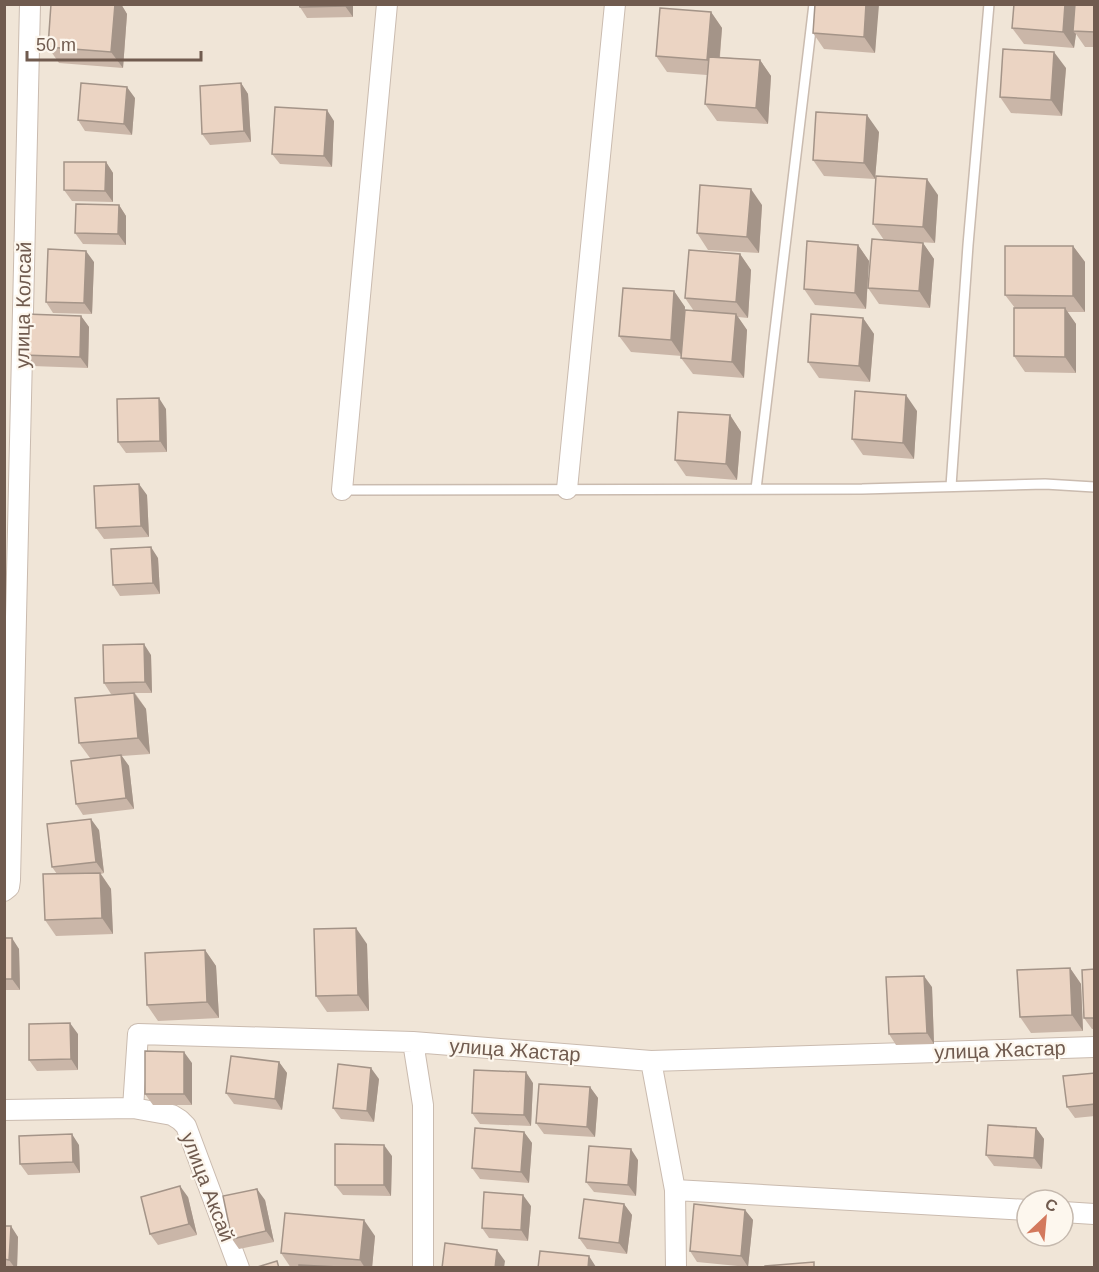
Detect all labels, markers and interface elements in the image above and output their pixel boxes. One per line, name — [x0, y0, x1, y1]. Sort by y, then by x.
scale bar — [27, 24, 201, 62]
text: 50 m — [36, 35, 76, 55]
street label: улица Колсай — [11, 241, 35, 369]
street label: улица Жастар — [449, 1034, 581, 1066]
street label: улица Жастар — [934, 1037, 1066, 1063]
street label: улица Аксай — [177, 1129, 239, 1245]
north arrow — [1015, 1188, 1075, 1248]
text: С — [1042, 1195, 1061, 1215]

